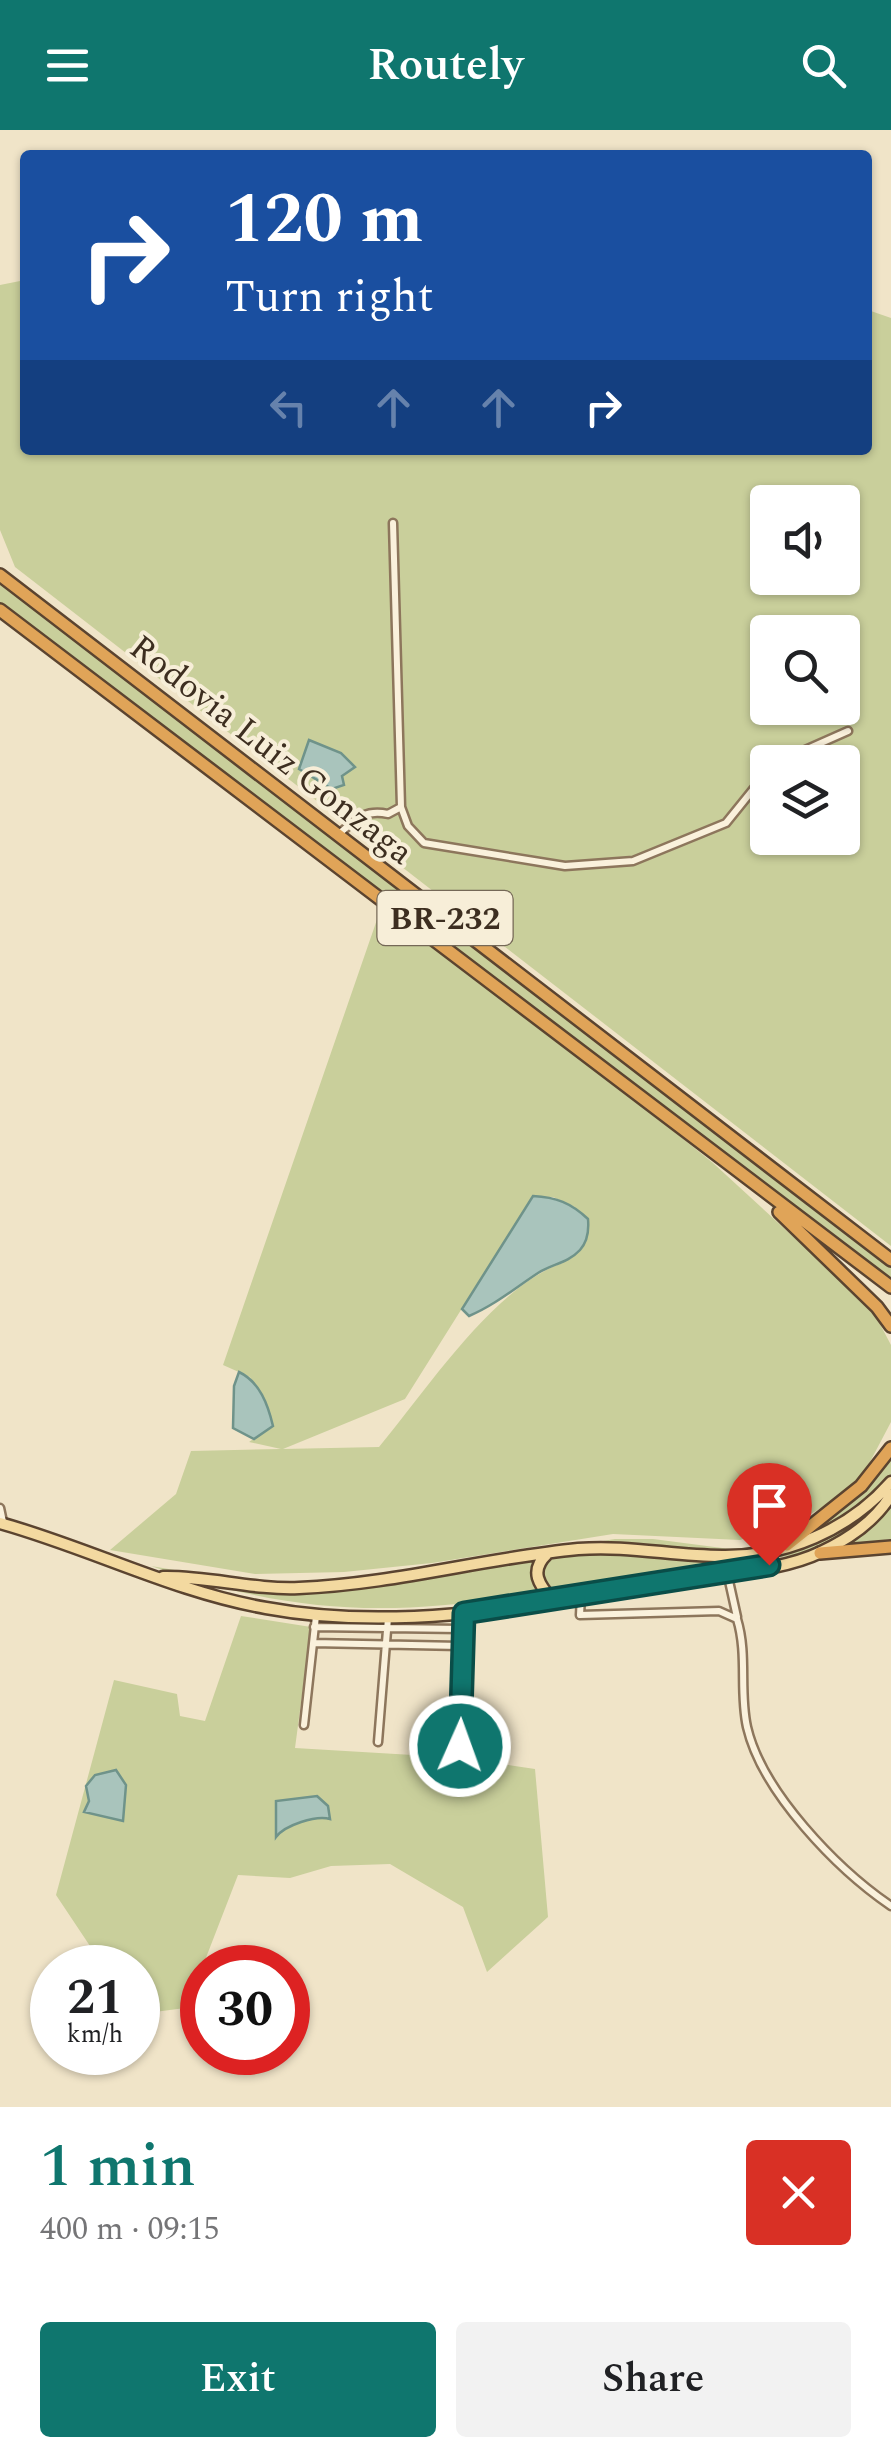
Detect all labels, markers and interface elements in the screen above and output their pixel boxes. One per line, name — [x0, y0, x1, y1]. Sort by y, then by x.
text: Routely — [367, 31, 524, 100]
icon: menu — [40, 38, 95, 93]
icon: search — [796, 38, 851, 93]
text: 120 m — [225, 167, 423, 273]
icon: right — [60, 190, 190, 320]
text: Turn right — [225, 263, 434, 332]
icon: left — [261, 380, 316, 435]
icon: ahead — [366, 380, 421, 435]
icon: ahead — [471, 380, 526, 435]
icon: right — [576, 380, 631, 435]
map controls — [750, 485, 860, 855]
button: sound — [750, 485, 860, 595]
button: search — [750, 615, 860, 725]
street label: Rodovia Luiz Gonzaga — [118, 622, 425, 878]
button: layers — [750, 745, 860, 855]
road number: BR-232 — [378, 891, 512, 945]
pin — [727, 1463, 812, 1566]
icon: arrive — [742, 1478, 797, 1533]
position arrow — [408, 1694, 512, 1798]
speed limit sign: 30 — [180, 1945, 310, 2075]
text: 21 — [67, 1960, 123, 2036]
text: km/h — [67, 2016, 123, 2054]
text: 1 min — [40, 2121, 196, 2213]
button: close — [746, 2140, 851, 2245]
text: 400 m · 09:15 — [40, 2205, 220, 2254]
button: Exit — [40, 2322, 436, 2437]
button: Share — [456, 2322, 851, 2437]

